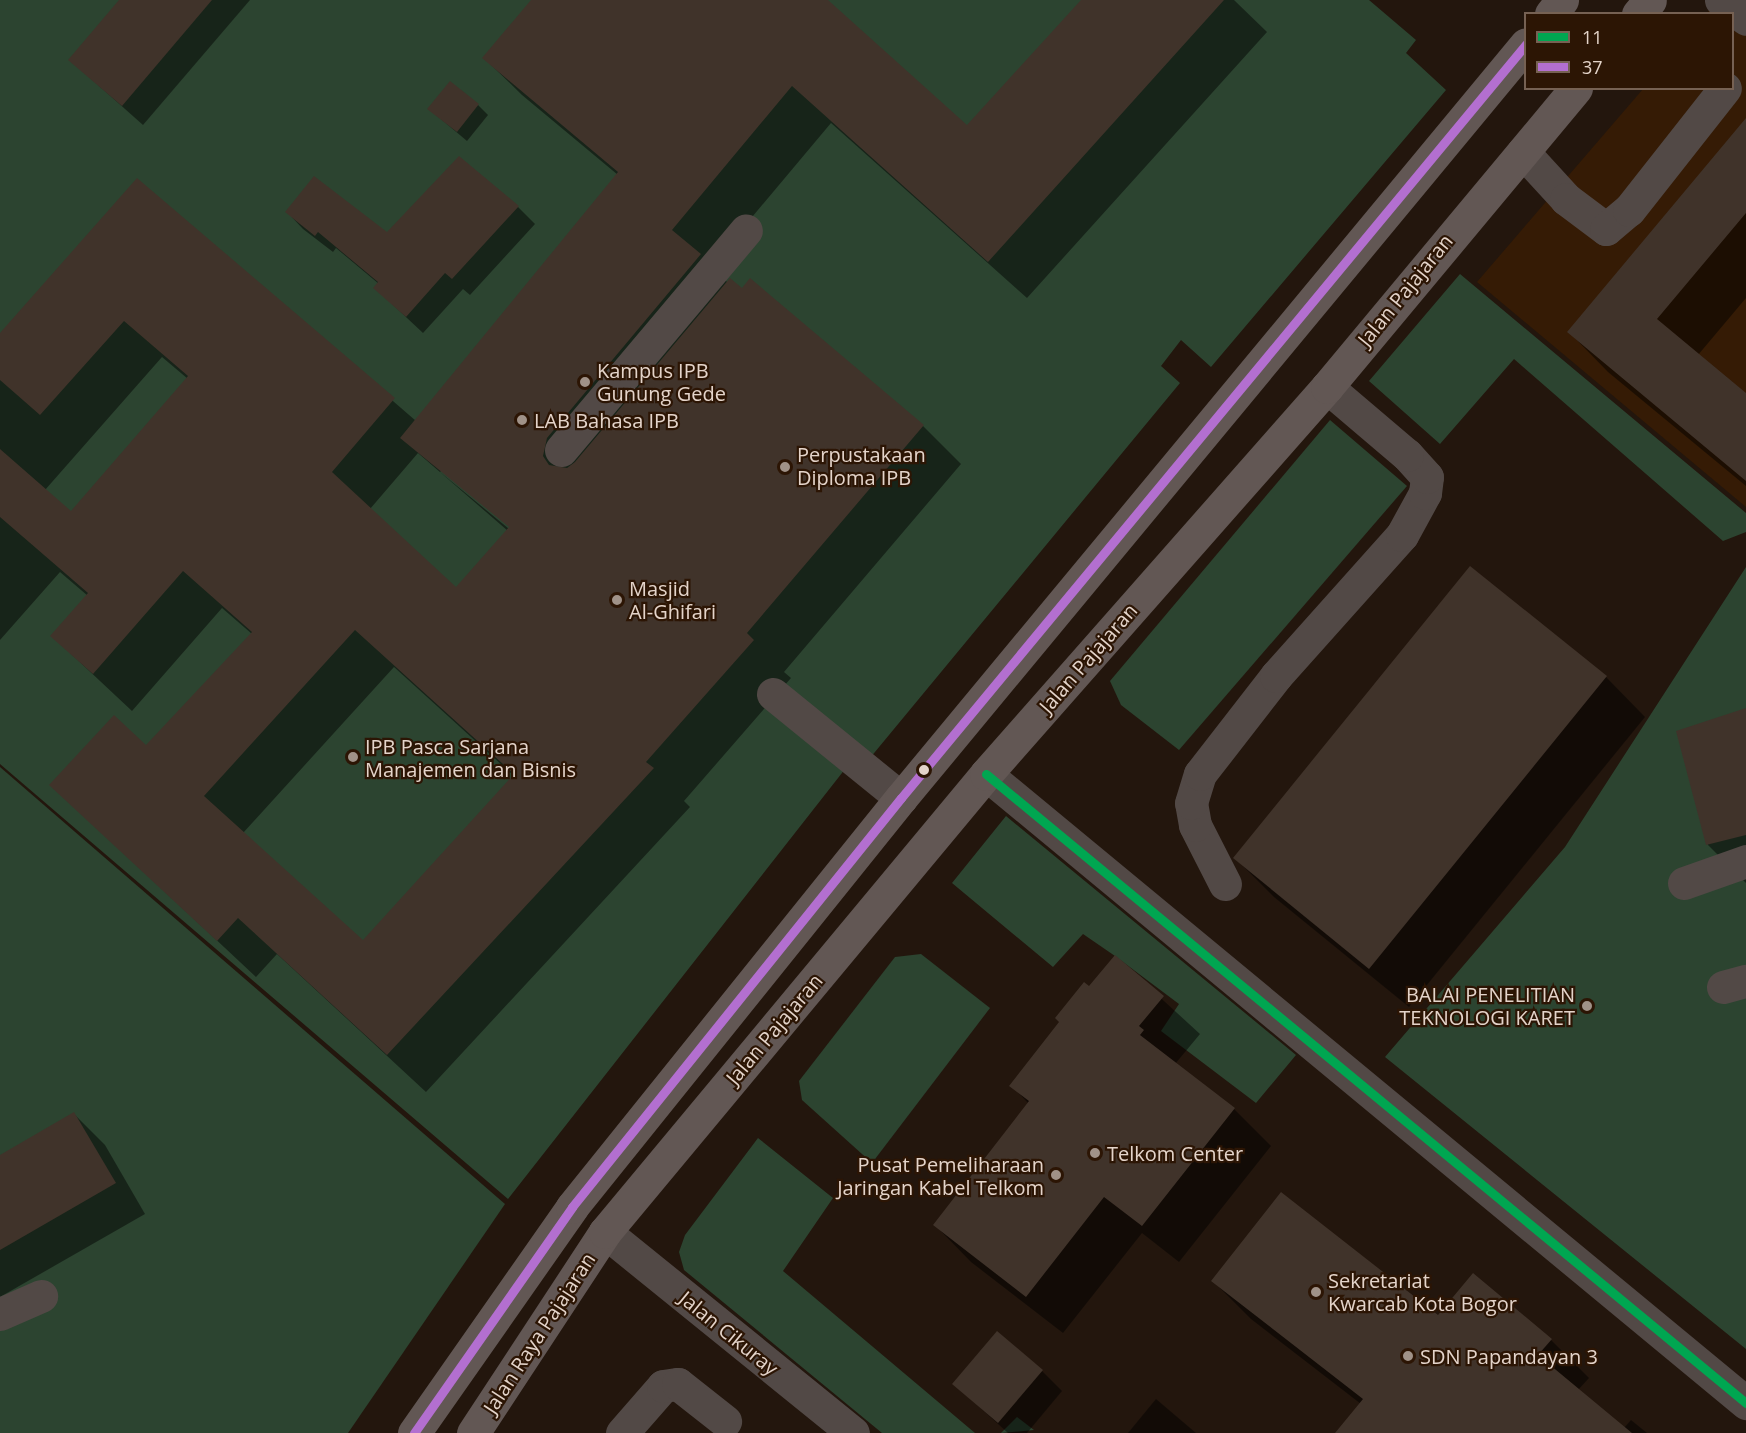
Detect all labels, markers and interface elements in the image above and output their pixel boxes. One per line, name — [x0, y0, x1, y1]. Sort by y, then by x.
legend — [1524, 12, 1734, 90]
text: 11 — [1582, 25, 1603, 49]
text: 37 — [1582, 55, 1603, 79]
street label: Jalan Pajajaran — [1353, 229, 1457, 351]
place label: Kampus IPB Gunung Gede — [597, 358, 726, 405]
marker: Kampus IPB Gunung Gede — [578, 375, 592, 389]
place label: LAB Bahasa IPB — [534, 408, 679, 432]
marker: LAB Bahasa IPB — [515, 413, 529, 427]
place label: Perpustakaan Diploma IPB — [797, 443, 926, 490]
marker: Perpustakaan Diploma IPB — [778, 460, 792, 474]
place label: Masjid Al-Ghifari — [629, 576, 716, 623]
marker: Masjid Al-Ghifari — [610, 593, 624, 607]
street label: Jalan Pajajaran — [1034, 598, 1142, 718]
place label: IPB Pasca Sarjana Manajemen dan Bisnis — [365, 734, 576, 781]
marker: IPB Pasca Sarjana Manajemen dan Bisnis — [346, 750, 360, 764]
unlabelled marker — [918, 764, 930, 776]
street label: Jalan Pajajaran — [721, 969, 827, 1089]
place label: BALAI PENELITIAN TEKNOLOGI KARET — [1399, 982, 1575, 1029]
marker: BALAI PENELITIAN TEKNOLOGI KARET — [1580, 999, 1594, 1013]
place label: Telkom Center — [1107, 1141, 1243, 1165]
marker: Telkom Center — [1088, 1146, 1102, 1160]
place label: Pusat Pemeliharaan Jaringan Kabel Telkom — [837, 1152, 1044, 1199]
marker: Pusat Pemeliharaan Jaringan Kabel Telkom — [1049, 1168, 1063, 1182]
street label: Jalan Raya Pajajaran — [478, 1248, 600, 1418]
place label: Sekretariat Kwarcab Kota Bogor — [1328, 1268, 1517, 1315]
marker: Sekretariat Kwarcab Kota Bogor — [1309, 1285, 1323, 1299]
street label: Jalan Cikuray — [675, 1286, 783, 1380]
place label: SDN Papandayan 3 — [1420, 1344, 1598, 1368]
marker: SDN Papandayan 3 — [1401, 1349, 1415, 1363]

